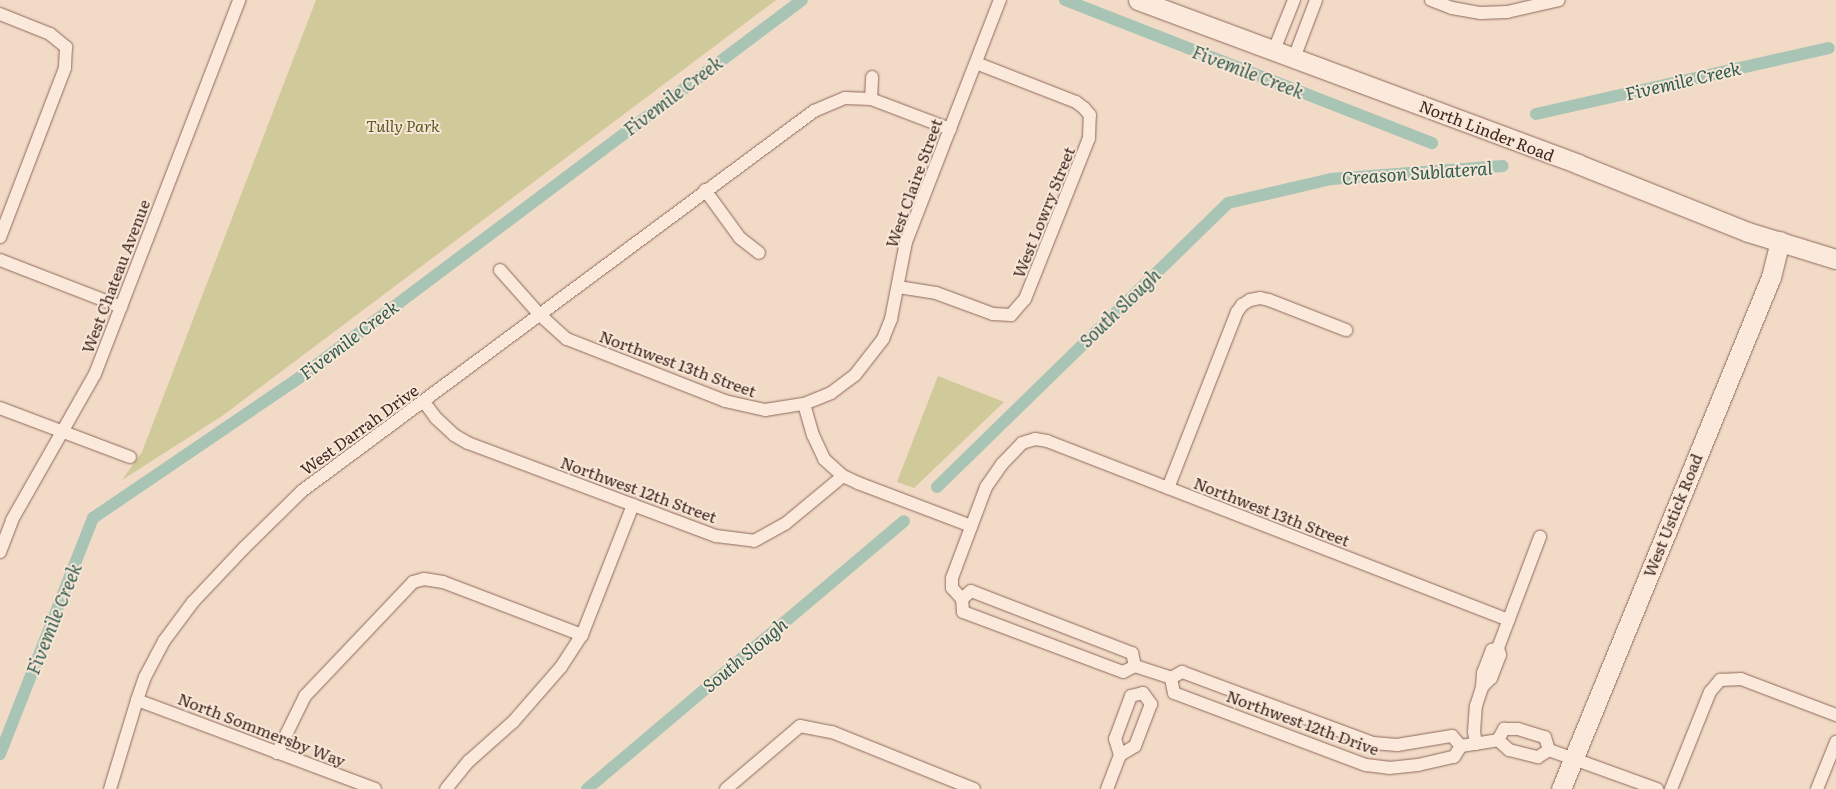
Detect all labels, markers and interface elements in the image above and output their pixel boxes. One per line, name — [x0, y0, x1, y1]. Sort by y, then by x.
water label: Fivemile Creek — [1189, 41, 1307, 103]
water label: Fivemile Creek — [619, 52, 727, 140]
water label: Fivemile Creek — [1623, 57, 1743, 105]
street label: North Linder Road — [1417, 95, 1557, 165]
park label: Tully Park — [366, 115, 440, 135]
street label: West Claire Street — [881, 116, 945, 250]
street label: West Lowry Street — [1008, 144, 1078, 280]
water label: Creason Sublateral — [1341, 157, 1493, 189]
street label: West Chateau Avenue — [77, 196, 153, 356]
water label: South Slough — [1075, 264, 1165, 352]
water label: Fivemile Creek — [295, 296, 403, 384]
street label: Northwest 13th Street — [597, 326, 759, 400]
street label: West Darrah Drive — [296, 380, 422, 478]
street label: West Ustick Road — [1638, 450, 1706, 580]
street label: Northwest 12th Street — [558, 452, 720, 526]
street label: Northwest 13th Street — [1191, 472, 1353, 550]
water label: Fivemile Creek — [22, 560, 86, 678]
water label: South Slough — [698, 613, 792, 697]
street label: Northwest 12th Drive — [1224, 685, 1382, 759]
street label: North Sommersby Way — [176, 688, 348, 770]

